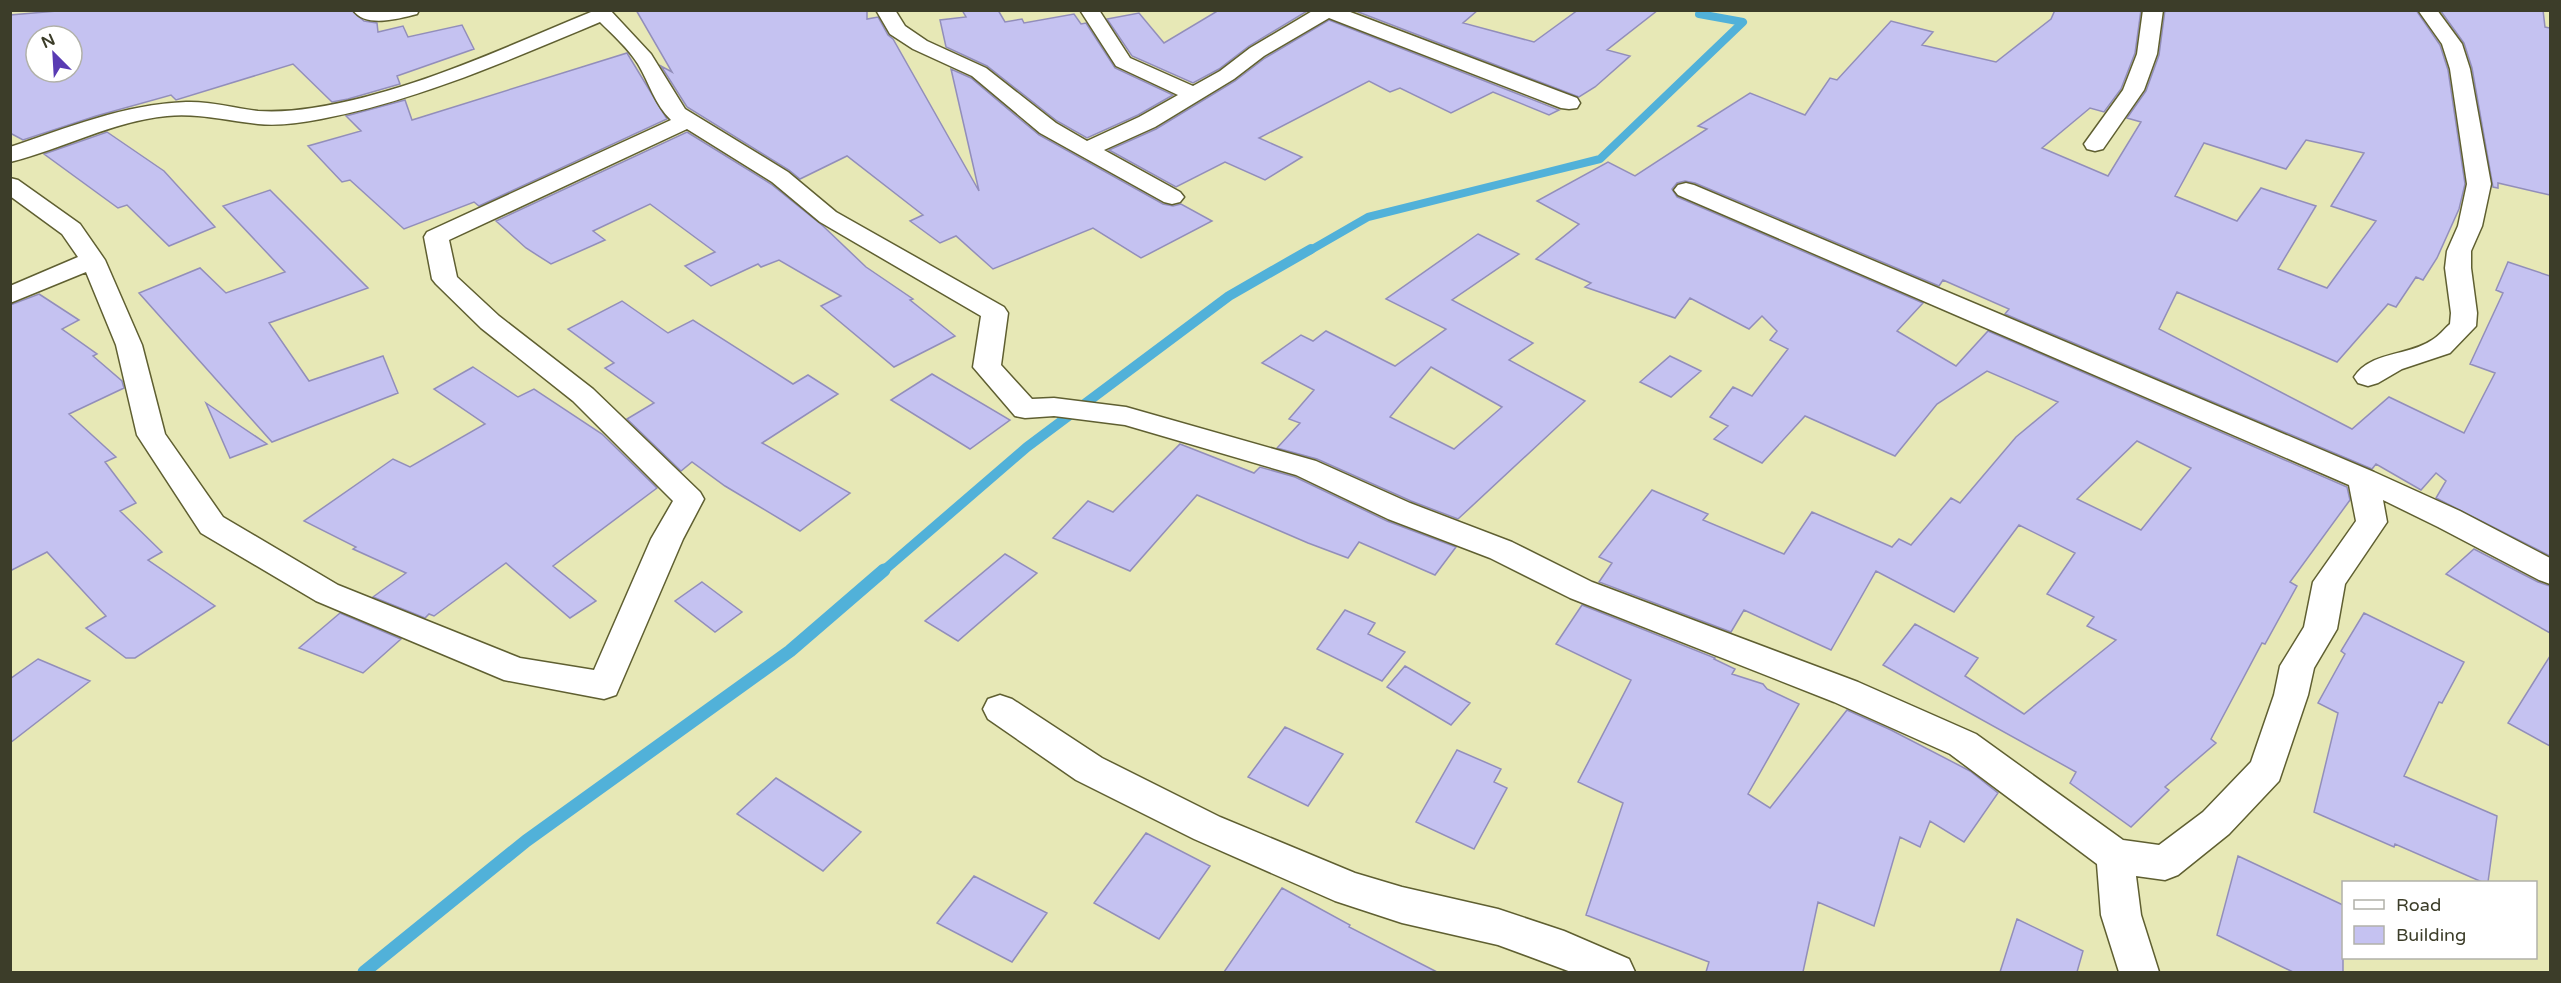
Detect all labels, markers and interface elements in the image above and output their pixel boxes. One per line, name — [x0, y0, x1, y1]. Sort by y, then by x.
north arrow — [24, 24, 84, 84]
text: N — [38, 29, 58, 53]
legend — [2342, 881, 2537, 959]
text: Road — [2396, 894, 2441, 916]
text: Building — [2396, 924, 2466, 946]

